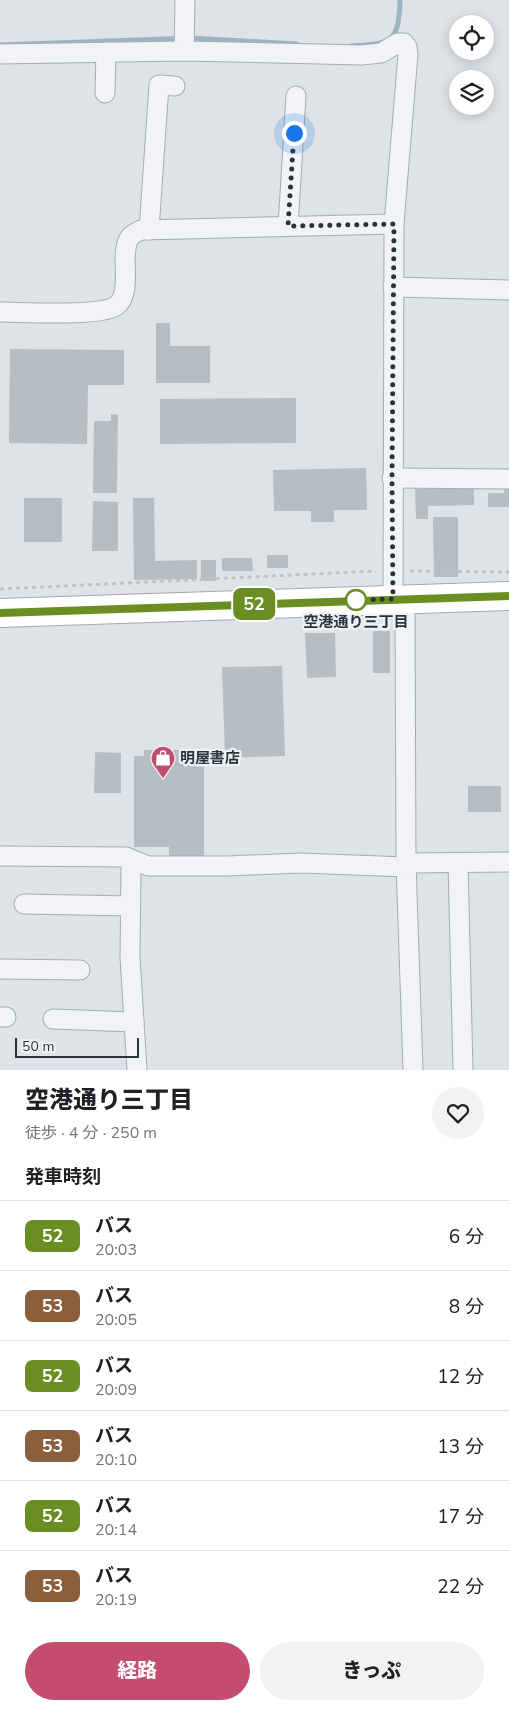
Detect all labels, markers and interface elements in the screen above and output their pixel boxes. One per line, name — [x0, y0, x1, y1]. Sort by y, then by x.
map controls — [449, 15, 494, 115]
button: locate — [449, 15, 494, 60]
button: layers — [449, 70, 494, 115]
your location — [282, 121, 307, 146]
line badge: 52 — [232, 588, 276, 620]
marker: 空港通り三丁目 — [345, 589, 367, 611]
text: 52 — [243, 592, 265, 616]
place label: 空港通り三丁目 — [303, 612, 409, 632]
shop icon: 明屋書店 — [150, 745, 176, 779]
place label: 明屋書店 — [180, 748, 240, 768]
scale bar — [15, 1035, 139, 1058]
text: 50 m — [22, 1037, 54, 1056]
text: 空港通り三丁目 — [25, 1084, 193, 1116]
button: heart — [432, 1087, 484, 1139]
text: 徒歩 · 4 分 · 250 m — [25, 1122, 157, 1144]
text: 発車時刻 — [25, 1164, 101, 1190]
text: バス — [95, 1213, 133, 1239]
text: 52 — [42, 1224, 63, 1248]
text: 6 分 — [449, 1224, 484, 1250]
text: 20:03 — [95, 1239, 137, 1261]
text: バス — [95, 1283, 133, 1309]
text: 53 — [42, 1294, 63, 1318]
text: 8 分 — [449, 1294, 484, 1320]
text: 20:05 — [95, 1309, 137, 1331]
text: バス — [95, 1353, 133, 1379]
text: 52 — [42, 1364, 63, 1388]
text: 12 分 — [437, 1364, 484, 1390]
text: 20:09 — [95, 1379, 137, 1401]
text: バス — [95, 1423, 133, 1449]
text: 53 — [42, 1434, 63, 1458]
text: 13 分 — [437, 1434, 484, 1460]
text: 20:10 — [95, 1449, 137, 1471]
text: バス — [95, 1493, 133, 1519]
text: 52 — [42, 1504, 63, 1528]
text: 17 分 — [437, 1504, 484, 1530]
text: 20:14 — [95, 1519, 137, 1541]
text: バス — [95, 1563, 133, 1589]
text: 53 — [42, 1574, 63, 1598]
text: 22 分 — [437, 1574, 484, 1600]
text: 20:19 — [95, 1589, 137, 1611]
button: 経路 — [25, 1642, 250, 1700]
button: きっぷ — [260, 1642, 484, 1700]

